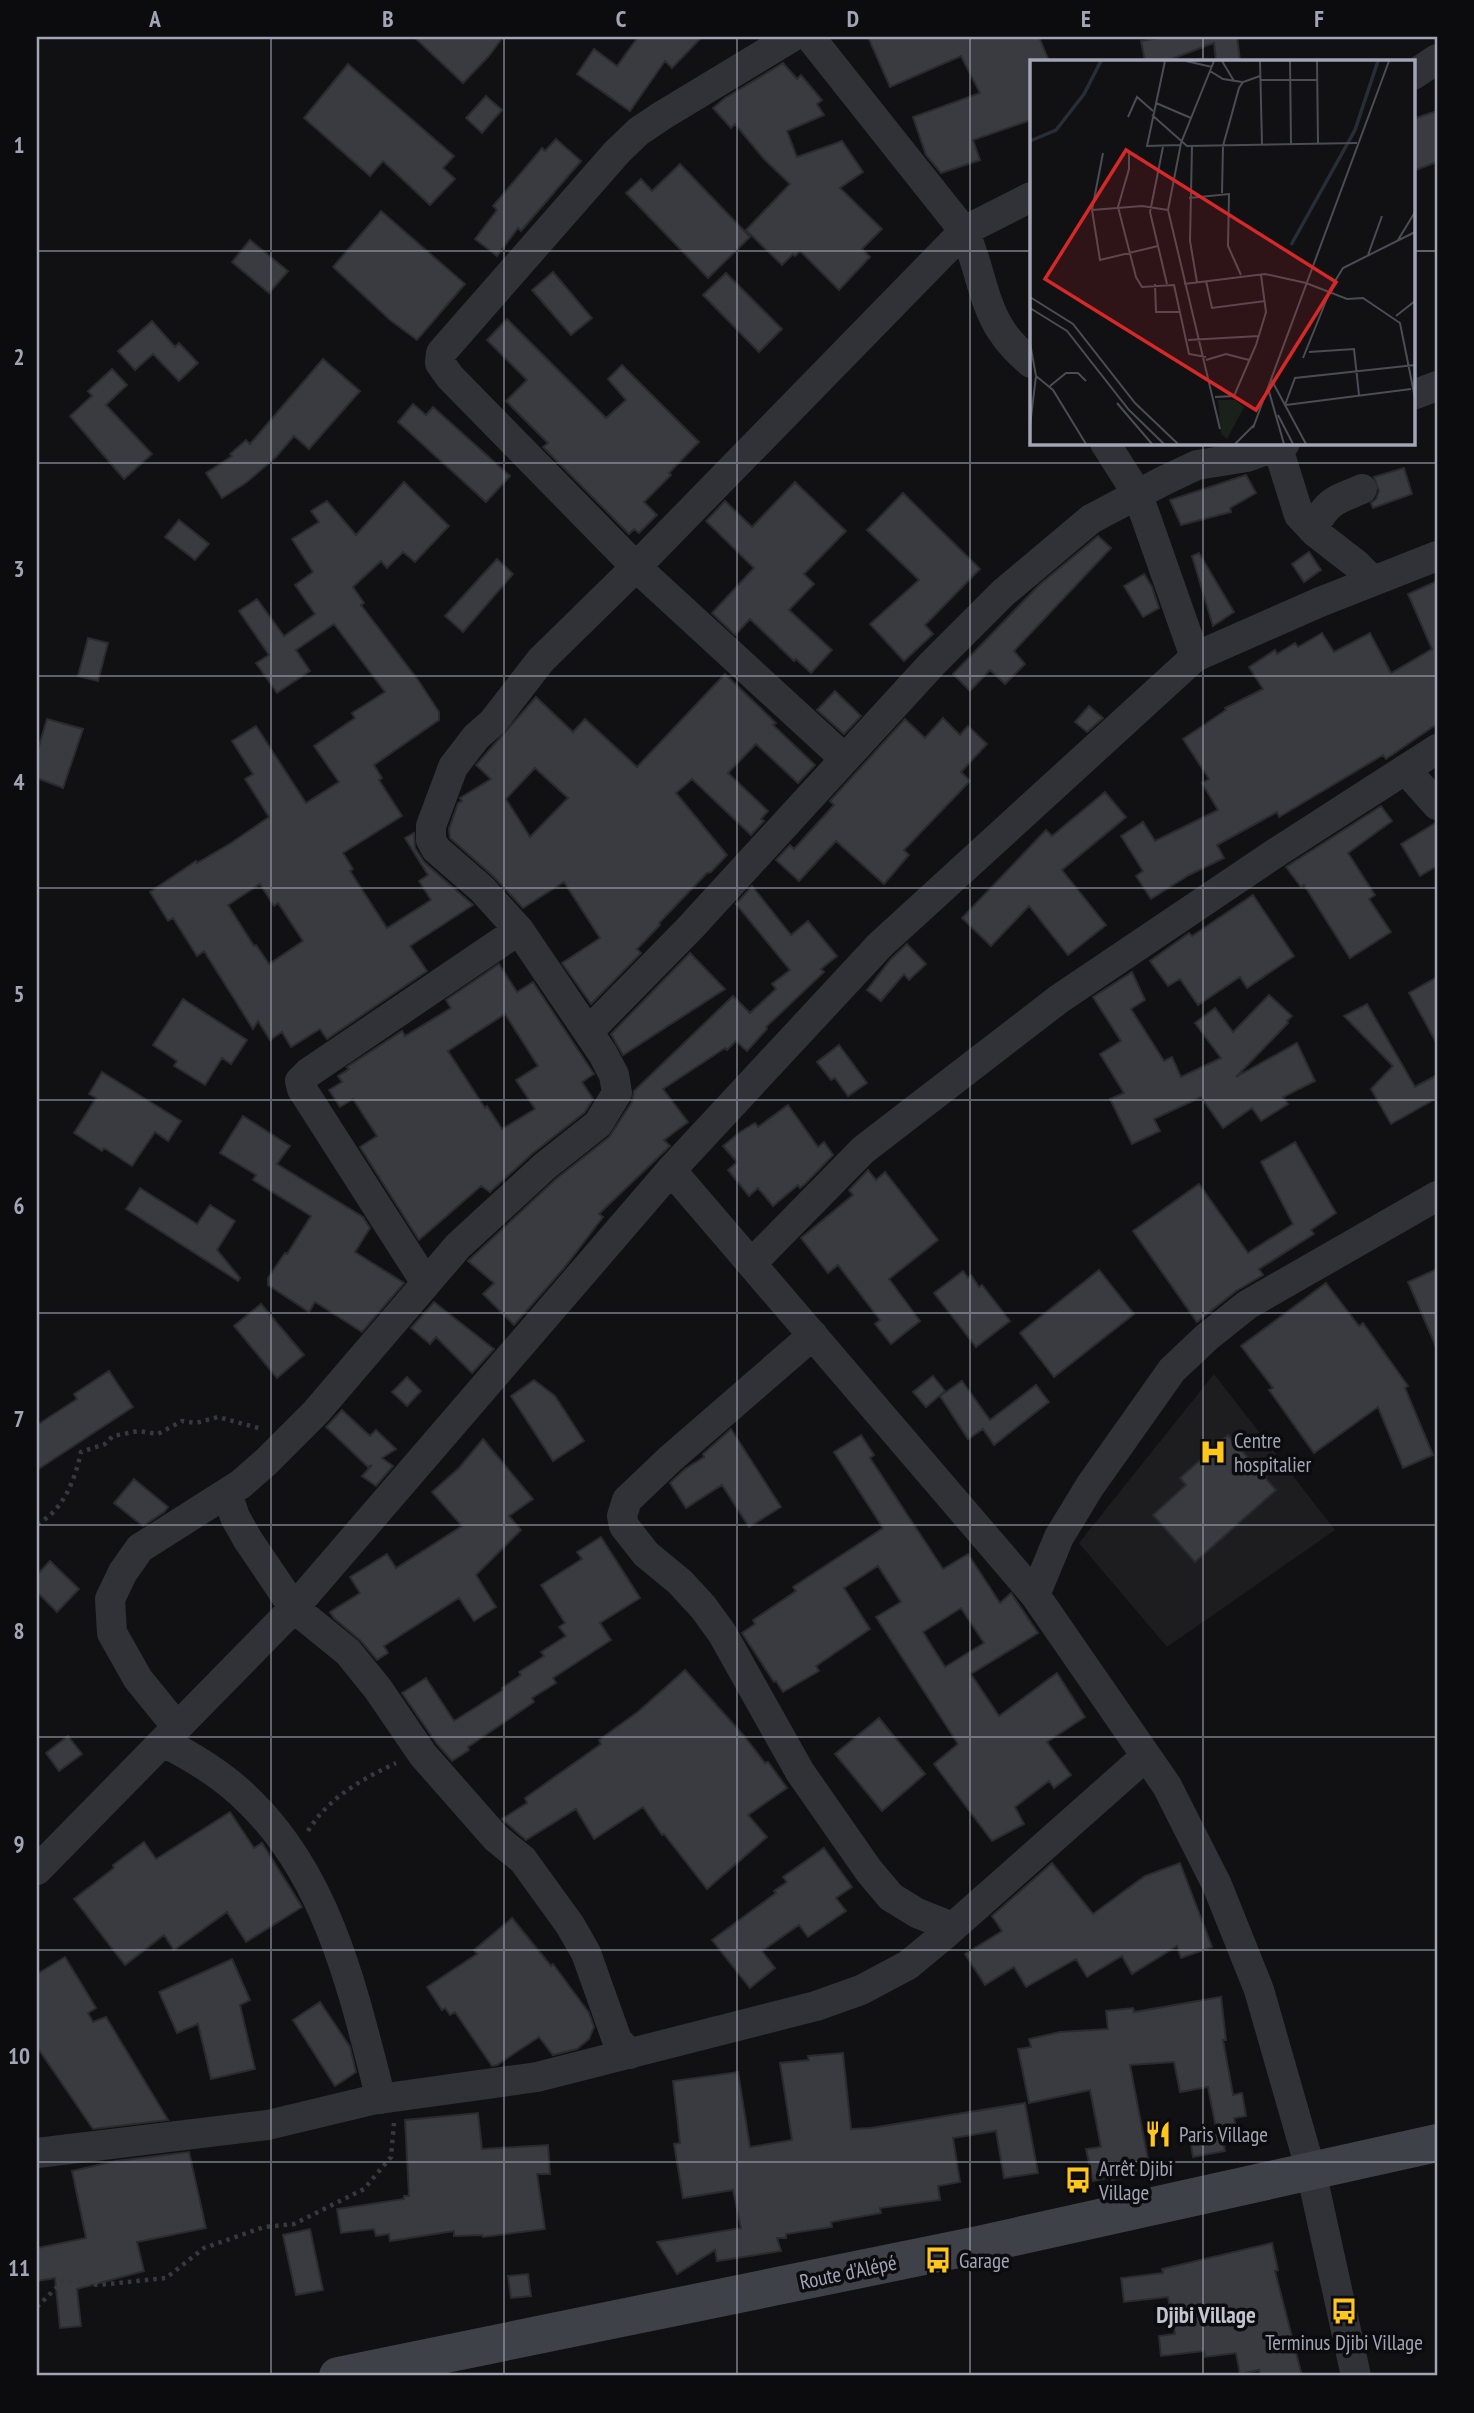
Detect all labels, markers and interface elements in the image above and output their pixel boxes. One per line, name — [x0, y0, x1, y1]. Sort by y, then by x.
text: A — [148, 4, 161, 33]
text: B — [382, 4, 394, 33]
text: C — [616, 4, 627, 33]
text: D — [847, 4, 859, 33]
text: E — [1081, 4, 1091, 33]
text: F — [1314, 4, 1324, 33]
inset map — [1030, 60, 1414, 444]
text: 1 — [14, 130, 25, 159]
text: 2 — [14, 342, 25, 371]
text: 3 — [14, 554, 25, 583]
text: 4 — [14, 767, 25, 796]
text: 5 — [14, 979, 25, 1008]
text: 6 — [14, 1191, 25, 1220]
text: 7 — [14, 1404, 25, 1433]
place label: Centre hospitalier — [1234, 1427, 1311, 1478]
hospital icon: Centre hospitalier — [1198, 1437, 1228, 1467]
text: 8 — [14, 1616, 25, 1645]
text: 9 — [14, 1829, 25, 1858]
text: 10 — [8, 2041, 30, 2070]
restaurant icon: Paris Village — [1143, 2119, 1173, 2149]
place label: Paris Village — [1179, 2121, 1268, 2148]
place label: Arrêt Djibi Village — [1098, 2155, 1173, 2206]
bus stop icon: Arrêt Djibi Village — [1063, 2165, 1093, 2195]
bus stop icon: Garage — [923, 2245, 953, 2275]
place label: Garage — [959, 2247, 1010, 2274]
street label: Route d'Alépé — [797, 2249, 899, 2295]
text: 11 — [8, 2253, 30, 2282]
bus stop icon: Terminus Djibi Village — [1329, 2296, 1359, 2326]
district label: Djibi Village — [1156, 2300, 1256, 2329]
place label: Terminus Djibi Village — [1265, 2329, 1423, 2356]

